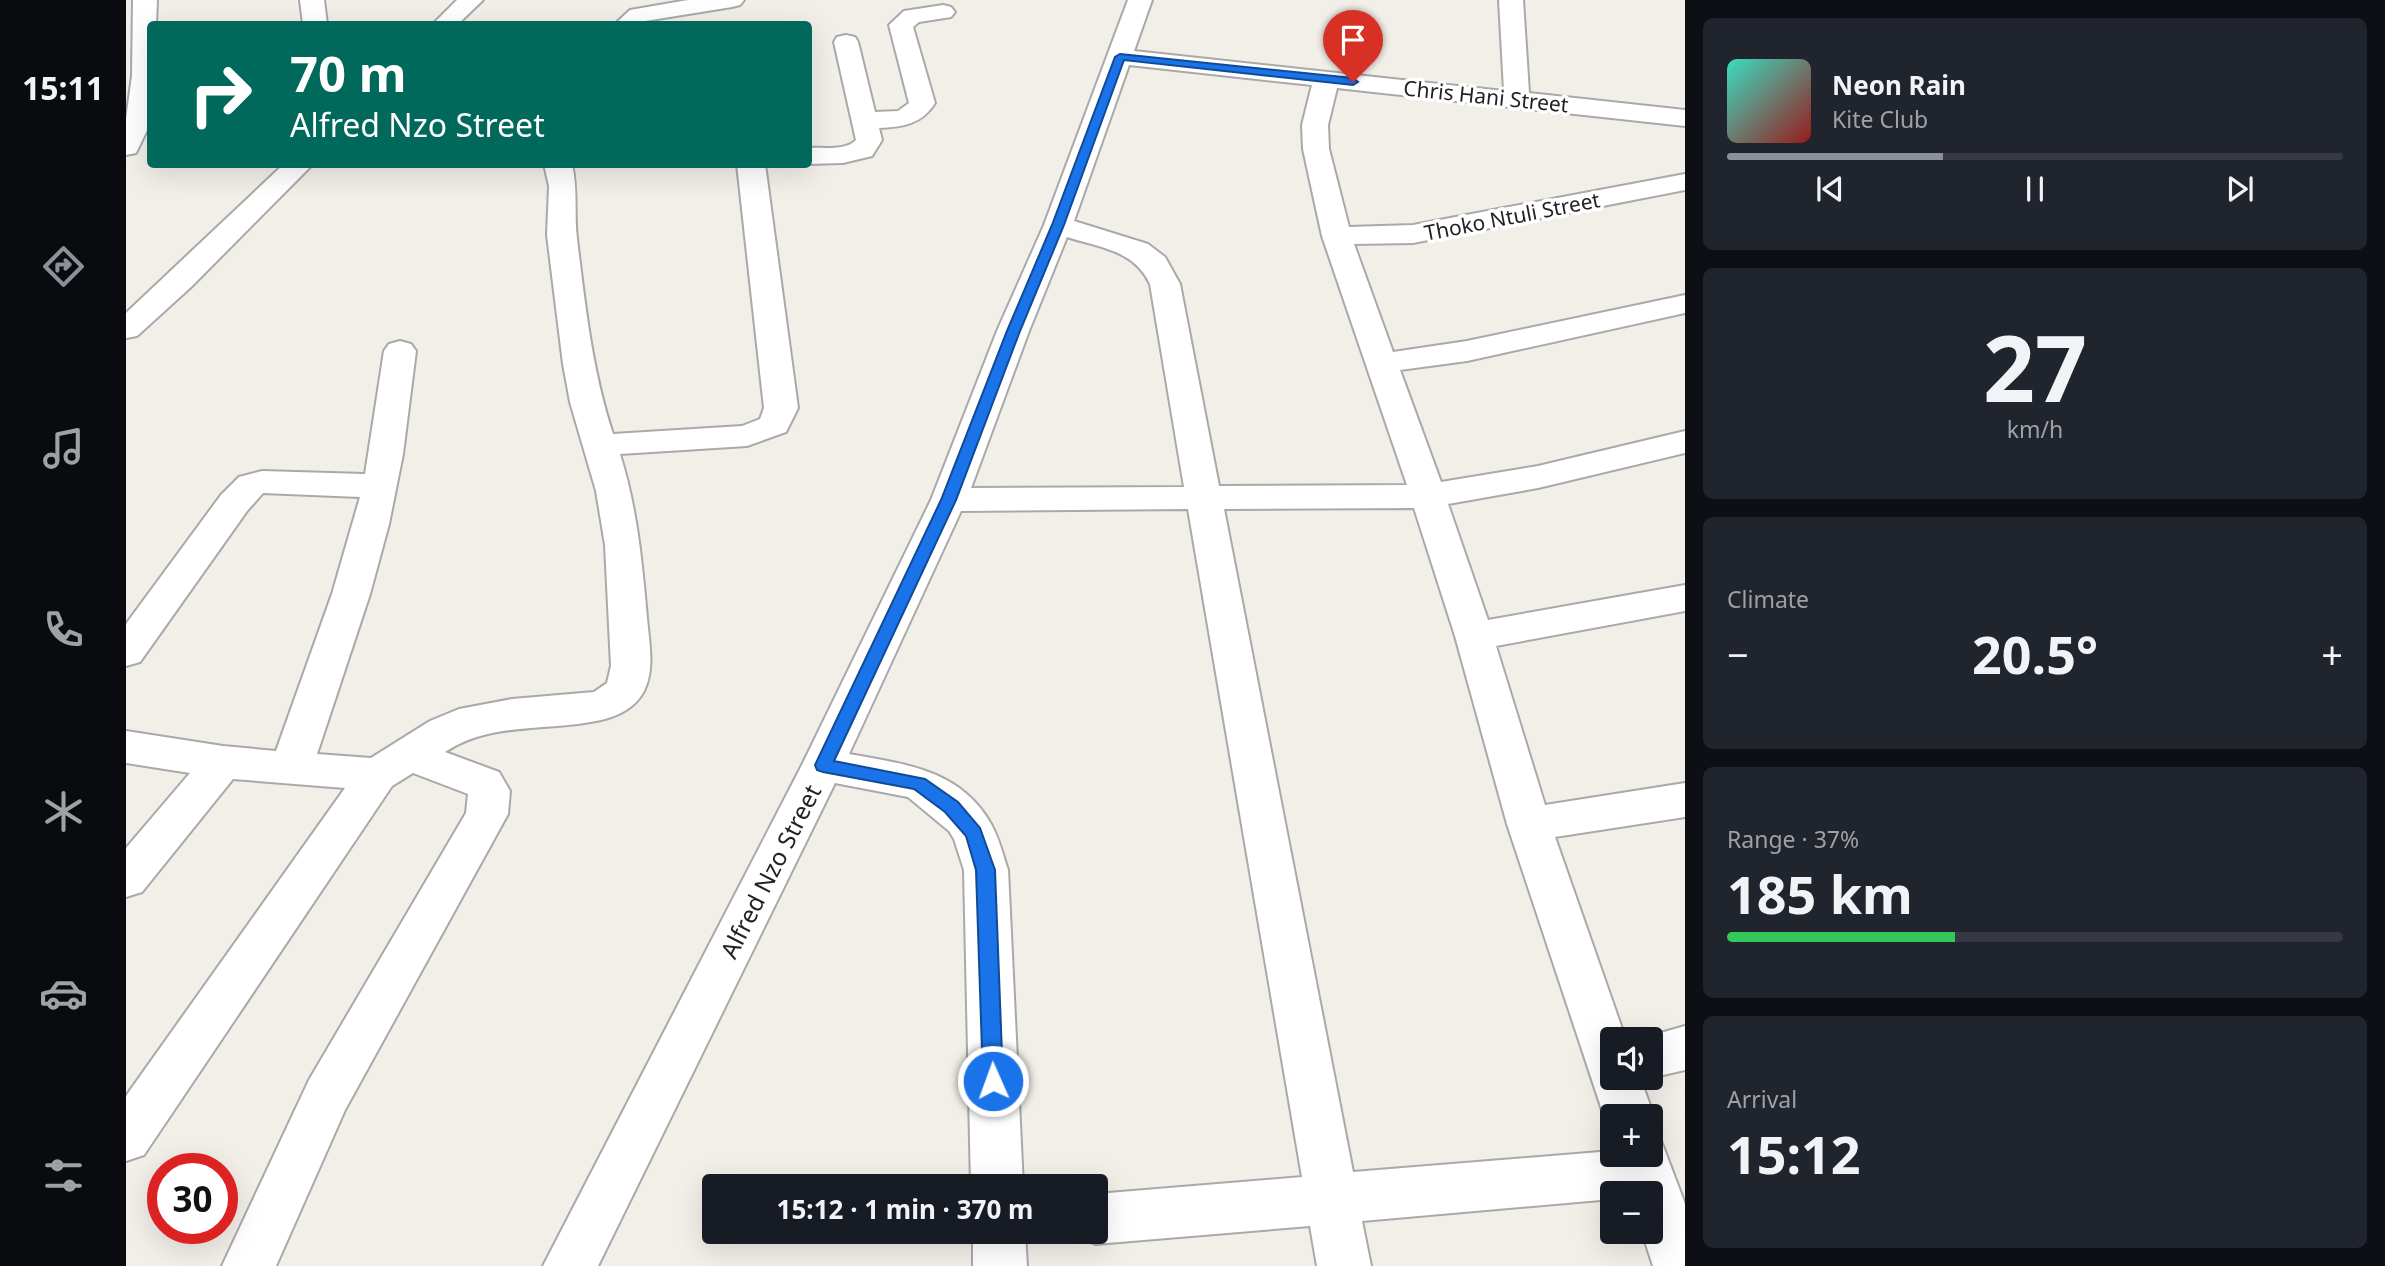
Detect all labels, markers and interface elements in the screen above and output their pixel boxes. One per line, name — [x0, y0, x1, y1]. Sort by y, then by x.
pin — [1323, 10, 1383, 82]
icon: arrive — [1334, 21, 1372, 59]
text: 70 m — [290, 40, 407, 106]
icon: right — [175, 49, 266, 140]
text: 15:11 — [22, 66, 104, 109]
text: Neon Rain — [1832, 67, 1966, 103]
street label: Chris Hani Street — [1402, 73, 1570, 119]
text: Alfred Nzo Street — [290, 103, 545, 146]
text: Kite Club — [1832, 103, 1928, 135]
icon: previous — [1811, 170, 1849, 208]
icon: pause — [2016, 170, 2054, 208]
icon: next — [2221, 170, 2259, 208]
street label: Thoko Ntuli Street — [1422, 185, 1603, 247]
icon: directions — [39, 242, 88, 291]
text: 27 — [1983, 305, 2087, 429]
text: km/h — [2007, 413, 2063, 445]
icon: music — [39, 424, 88, 473]
text: Climate — [1727, 583, 1809, 615]
icon: phone — [39, 605, 88, 654]
text: 20.5° — [1972, 618, 2098, 689]
text: − — [1727, 628, 1749, 680]
text: + — [2321, 628, 2343, 680]
street label: Alfred Nzo Street — [712, 778, 828, 964]
icon: climate — [39, 787, 88, 836]
text: Range · 37% — [1727, 823, 1859, 855]
text: 185 km — [1727, 858, 1913, 929]
icon: car — [39, 969, 88, 1018]
map controls — [1600, 1027, 1663, 1244]
button: sound — [1600, 1027, 1663, 1090]
position arrow — [956, 1044, 1030, 1118]
text: Arrival — [1727, 1083, 1797, 1115]
button: + — [1600, 1104, 1663, 1167]
text: 15:12 — [1727, 1118, 1861, 1189]
icon: filters — [39, 1151, 88, 1200]
speed limit sign: 30 — [147, 1153, 238, 1244]
button: − — [1600, 1181, 1663, 1244]
text: 15:12 · 1 min · 370 m — [777, 1191, 1033, 1227]

